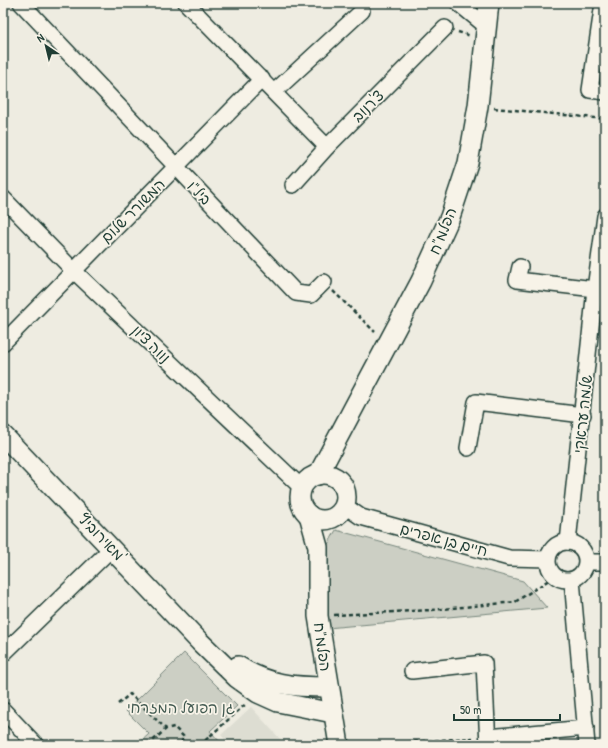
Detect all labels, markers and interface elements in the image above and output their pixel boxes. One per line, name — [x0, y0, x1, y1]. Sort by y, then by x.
north arrow — [26, 26, 66, 66]
text: N — [34, 30, 47, 45]
street label: צ'רנוב — [347, 85, 388, 126]
street label: המשורר שלום — [96, 174, 170, 248]
street label: ביל"ו — [183, 176, 216, 210]
street label: הפלמ"ח — [424, 204, 461, 258]
street label: נווה ציון — [127, 320, 175, 367]
street label: שלמה עראקי — [568, 373, 597, 454]
street label: מאירוביץ' — [74, 509, 131, 567]
street label: חיים בן אפרים — [398, 518, 490, 561]
street label: הפלמ"ח — [309, 621, 336, 673]
scale bar — [454, 696, 560, 722]
park label: גן הפועל המזרחי — [127, 697, 235, 718]
text: 50 m — [460, 701, 481, 718]

